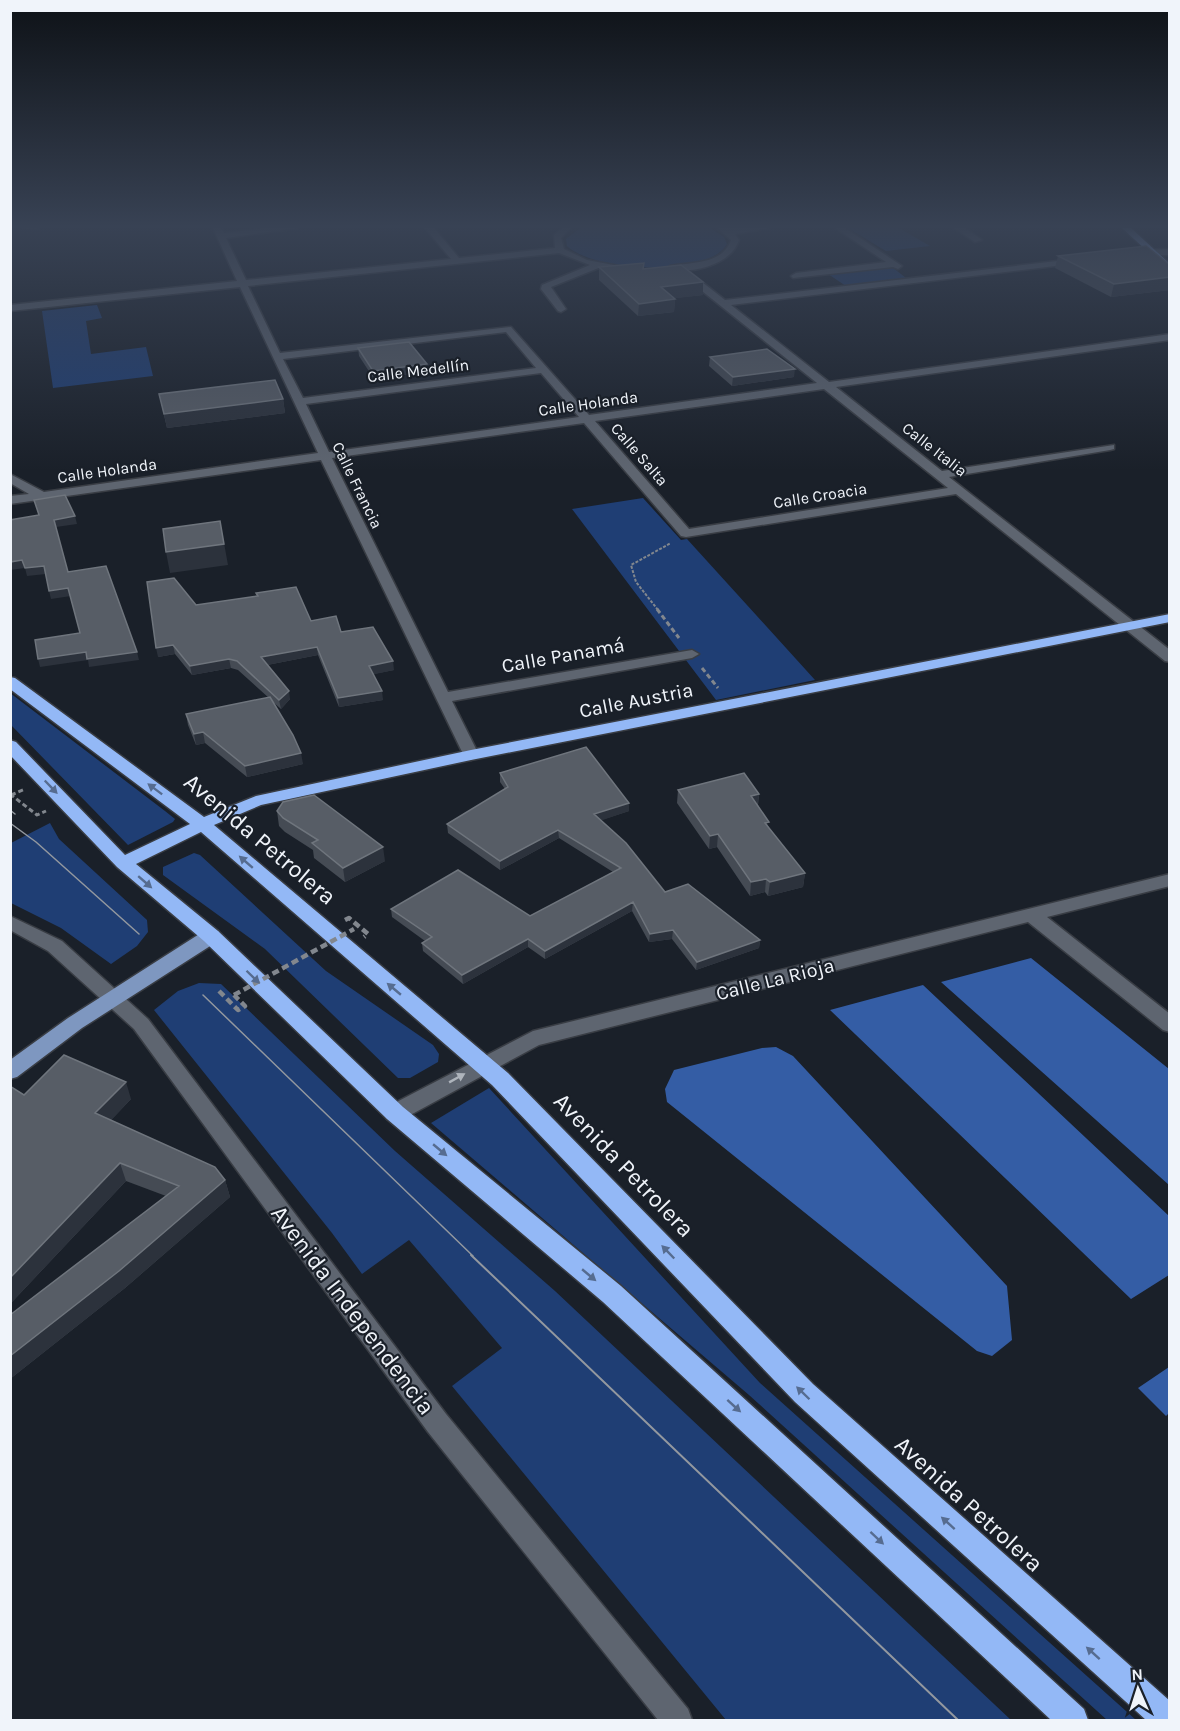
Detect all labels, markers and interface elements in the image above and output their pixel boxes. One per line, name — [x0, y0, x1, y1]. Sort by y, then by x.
street label: Calle Medellín — [366, 355, 470, 386]
street label: Calle Holanda — [537, 387, 639, 420]
street label: Calle Italia — [899, 418, 971, 481]
street label: Calle Salta — [607, 419, 672, 490]
street label: Calle Francia — [328, 439, 387, 532]
street label: Calle Holanda — [56, 454, 158, 487]
street label: Calle Croacia — [772, 479, 868, 512]
street label: Calle Panamá — [500, 633, 626, 678]
street label: Calle Austria — [577, 678, 695, 723]
street label: Avenida Petrolera — [178, 767, 342, 911]
one-way arrow — [44, 780, 58, 795]
one-way arrow — [148, 784, 163, 796]
one-way arrow — [239, 856, 254, 869]
one-way arrow — [137, 875, 152, 888]
street label: Calle La Rioja — [714, 954, 837, 1005]
one-way arrow — [246, 970, 261, 984]
one-way arrow — [387, 983, 402, 996]
one-way arrow — [449, 1073, 466, 1083]
street label: Avenida Petrolera — [548, 1087, 700, 1243]
one-way arrow — [432, 1143, 447, 1156]
street label: Avenida Independencia — [265, 1200, 441, 1420]
one-way arrow — [662, 1245, 676, 1259]
one-way arrow — [581, 1268, 596, 1281]
one-way arrow — [797, 1386, 811, 1400]
one-way arrow — [726, 1399, 741, 1412]
street label: Avenida Petrolera — [889, 1430, 1049, 1578]
one-way arrow — [941, 1517, 956, 1530]
one-way arrow — [870, 1531, 885, 1545]
one-way arrow — [1086, 1646, 1101, 1660]
north arrow — [1108, 1659, 1168, 1719]
text: N — [1131, 1665, 1143, 1684]

